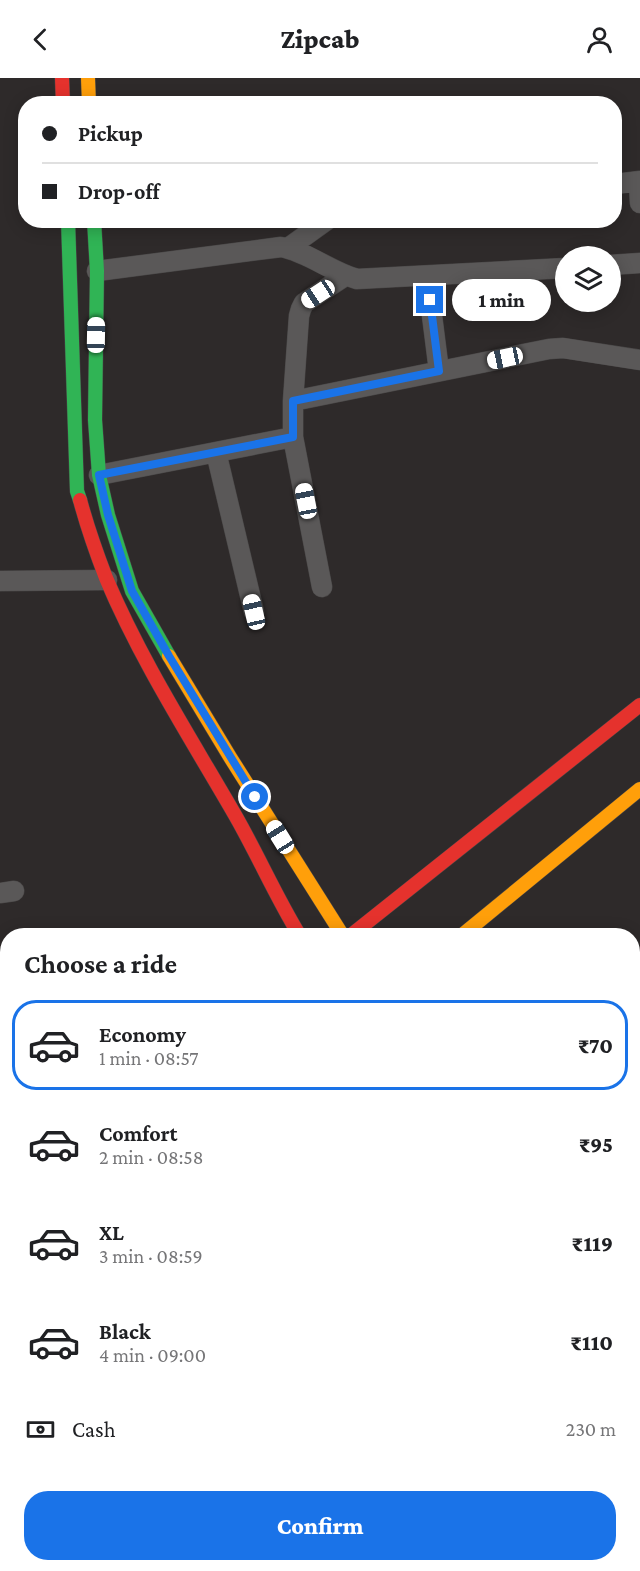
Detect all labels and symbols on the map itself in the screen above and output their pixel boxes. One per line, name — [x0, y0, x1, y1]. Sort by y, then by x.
car — [298, 277, 338, 311]
callout: 1 min — [451, 279, 550, 321]
route end — [416, 286, 443, 313]
car — [87, 317, 105, 353]
car — [486, 345, 524, 371]
car — [294, 482, 318, 520]
car — [241, 592, 267, 632]
route start — [241, 783, 268, 810]
car — [263, 817, 297, 857]

